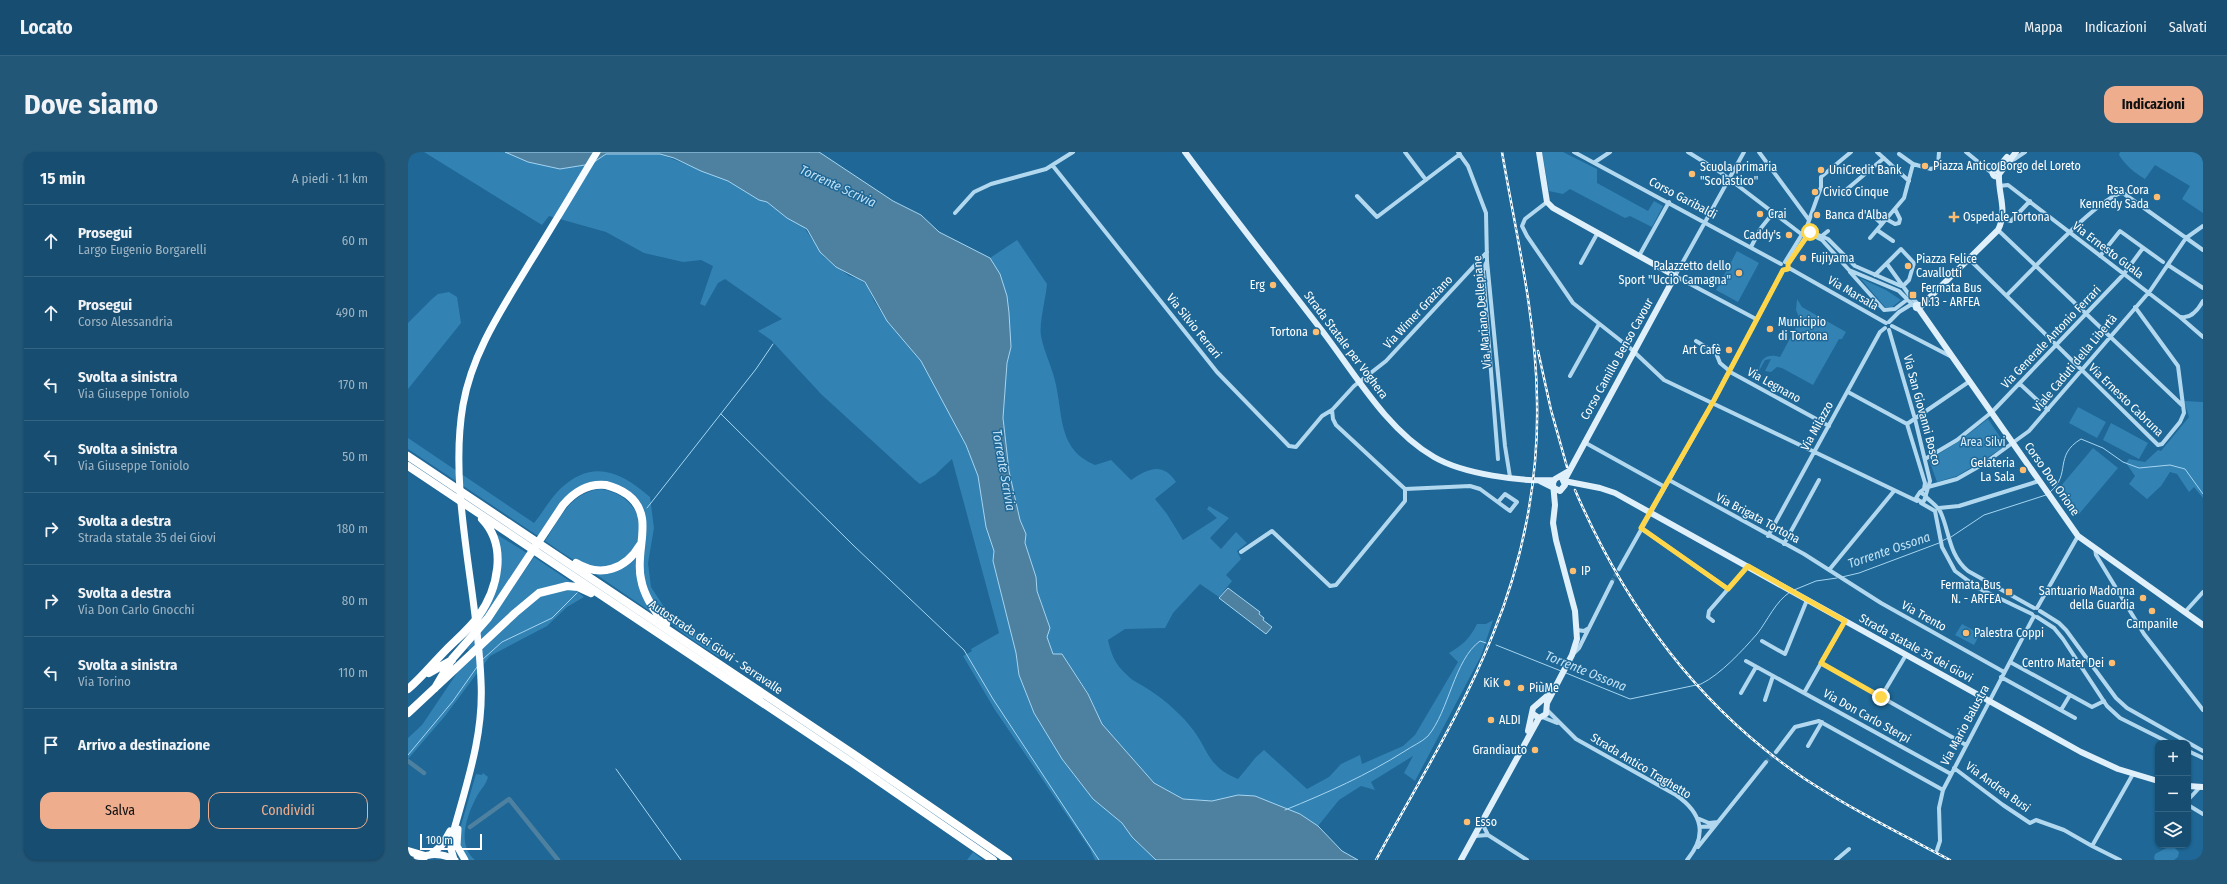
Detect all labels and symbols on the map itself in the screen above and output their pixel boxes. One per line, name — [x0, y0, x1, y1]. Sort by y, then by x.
place label: Piazza Antico Borgo del Loreto — [1933, 159, 2081, 173]
place label: Scuola primaria "Scolastico" — [1700, 160, 1777, 188]
marker: Piazza Antico Borgo del Loreto — [1920, 161, 1930, 171]
water label: Torrente Scrivia — [798, 162, 879, 210]
place label: UniCredit Bank — [1829, 163, 1902, 177]
marker: UniCredit Bank — [1816, 165, 1826, 175]
marker: Scuola primaria "Scolastico" — [1687, 169, 1697, 179]
street label: Corso Garibaldi — [1647, 174, 1719, 222]
place label: Rsa Cora Kennedy Sada — [2080, 183, 2149, 211]
place label: Civico Cinque — [1823, 185, 1889, 199]
marker: Civico Cinque — [1810, 187, 1820, 197]
marker: Rsa Cora Kennedy Sada — [2152, 192, 2162, 202]
place label: Crai — [1768, 207, 1787, 221]
place label: Banca d'Alba — [1825, 208, 1888, 222]
marker: Crai — [1755, 209, 1765, 219]
marker: Banca d'Alba — [1812, 210, 1822, 220]
place label: Ospedale Tortona — [1963, 210, 2050, 224]
marker: Ospedale Tortona — [1948, 211, 1960, 223]
street label: Via Ernesto Guala — [2070, 219, 2147, 281]
route start — [1801, 223, 1819, 241]
place label: Caddy's — [1743, 228, 1781, 242]
marker: Caddy's — [1784, 230, 1794, 240]
place label: Fujiyama — [1811, 251, 1854, 265]
place label: Piazza Felice Cavallotti — [1916, 252, 1977, 280]
marker: Fujiyama — [1798, 253, 1808, 263]
street label: Via Mariano Dellepiane — [1470, 255, 1494, 369]
place label: Palazzetto dello Sport "Uccio Camagna" — [1619, 259, 1731, 287]
marker: Piazza Felice Cavallotti — [1903, 261, 1913, 271]
marker: Palazzetto dello Sport "Uccio Camagna" — [1734, 268, 1744, 278]
street label: Via Wimer Graziano — [1381, 273, 1455, 351]
street label: Via Marsala — [1825, 273, 1881, 313]
place label: Erg — [1250, 278, 1265, 292]
marker: Erg — [1268, 280, 1278, 290]
place label: Fermata Bus N.13 - ARFEA — [1921, 281, 1982, 309]
street label: Via Generale Antonio Ferrari — [1998, 283, 2104, 391]
street label: Strada Statale per Voghera — [1301, 289, 1391, 402]
marker: Fermata Bus N.13 - ARFEA — [1908, 290, 1918, 300]
street label: Via Silvio Ferrari — [1164, 291, 1224, 361]
street label: Corso Camillo Benso Cavour — [1578, 295, 1657, 422]
street label: Viale Caduti della Libertà — [2030, 311, 2120, 415]
place label: Municipio di Tortona — [1778, 315, 1828, 343]
marker: Municipio di Tortona — [1765, 324, 1775, 334]
place label: Tortona — [1270, 325, 1308, 339]
marker: Tortona — [1311, 327, 1321, 337]
place label: Art Cafè — [1682, 343, 1721, 357]
marker: Art Cafè — [1724, 345, 1734, 355]
street label: Via San Giovanni Bosco — [1901, 353, 1943, 467]
street label: Via Ernesto Cabruna — [2086, 361, 2166, 439]
street label: Via Legnano — [1745, 365, 1803, 405]
street label: Via Milazzo — [1798, 399, 1836, 453]
water label: Torrente Scrivia — [989, 428, 1019, 512]
park label: Area Silvi — [1960, 435, 2006, 449]
street label: Corso Don Orione — [2022, 440, 2082, 518]
place label: Gelateria La Sala — [1970, 456, 2015, 484]
marker: Gelateria La Sala — [2018, 465, 2028, 475]
street label: Via Brigata Tortona — [1714, 490, 1802, 546]
water label: Torrente Ossona — [1846, 529, 1932, 571]
place label: IP — [1581, 564, 1590, 578]
marker: IP — [1568, 566, 1578, 576]
place label: Fermata Bus N. - ARFEA — [1940, 578, 2002, 606]
place label: Santuario Madonna della Guardia — [2039, 584, 2135, 612]
marker: Fermata Bus N. - ARFEA — [2004, 587, 2014, 597]
marker: Santuario Madonna della Guardia — [2138, 593, 2148, 603]
street label: Autostrada dei Giovi - Serravalle — [647, 597, 785, 697]
street label: Via Trento — [1899, 598, 1949, 634]
marker: Campanile — [2147, 606, 2157, 616]
street label: Strada statale 35 dei Giovi — [1857, 611, 1975, 685]
place label: Campanile — [2126, 617, 2178, 631]
place label: Palestra Coppi — [1974, 626, 2044, 640]
marker: Palestra Coppi — [1961, 628, 1971, 638]
water label: Torrente Ossona — [1543, 648, 1629, 694]
place label: Centro Mater Dei — [2022, 656, 2104, 670]
marker: Centro Mater Dei — [2107, 658, 2117, 668]
place label: KiK — [1483, 676, 1500, 690]
marker: KiK — [1502, 678, 1512, 688]
place label: PiùMe — [1529, 681, 1559, 695]
street label: Via Mario Balustra — [1938, 682, 1992, 768]
marker: PiùMe — [1516, 683, 1526, 693]
street label: Via Don Carlo Sterpi — [1821, 686, 1913, 746]
route end — [1872, 688, 1890, 706]
place label: ALDI — [1499, 713, 1521, 727]
marker: ALDI — [1486, 715, 1496, 725]
street label: Strada Antico Traghetto — [1588, 730, 1694, 802]
place label: Grandiauto — [1472, 743, 1527, 757]
marker: Grandiauto — [1530, 745, 1540, 755]
street label: Via Andrea Busi — [1963, 759, 2033, 815]
place label: Esso — [1475, 815, 1497, 829]
marker: Esso — [1462, 817, 1472, 827]
scale bar — [420, 832, 482, 851]

